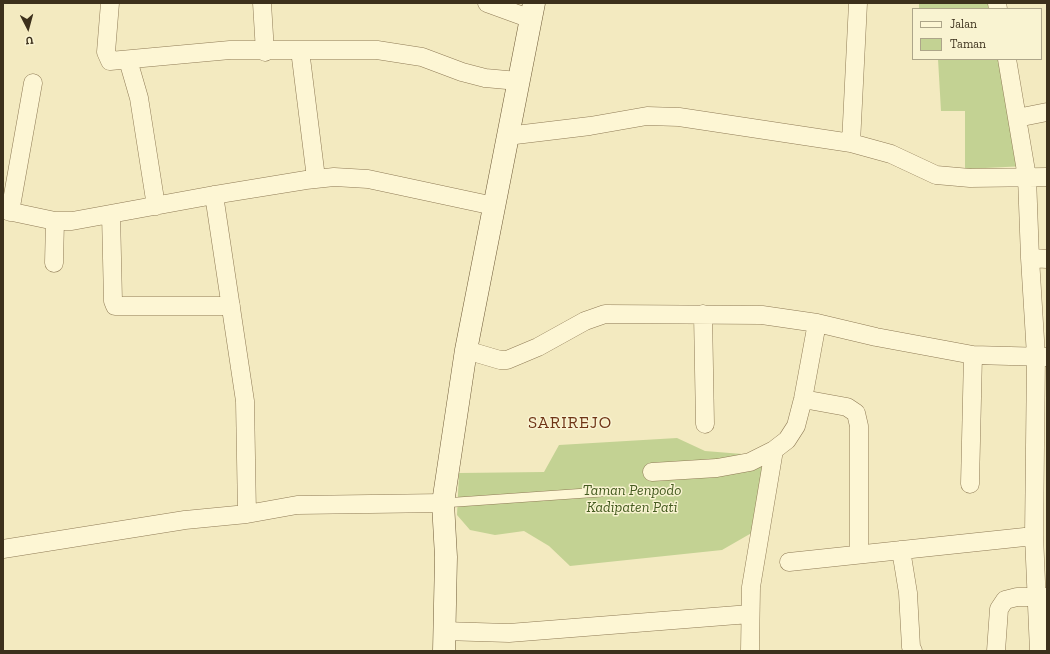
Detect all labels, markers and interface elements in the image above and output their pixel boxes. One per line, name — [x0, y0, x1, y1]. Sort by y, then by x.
north arrow — [8, 8, 48, 48]
legend — [912, 8, 1042, 60]
text: Jalan — [950, 17, 977, 31]
text: U — [25, 34, 34, 47]
text: Taman — [950, 37, 986, 51]
district label: SARIREJO — [528, 413, 612, 433]
park label: Taman Penpodo Kadipaten Pati — [583, 482, 681, 517]

